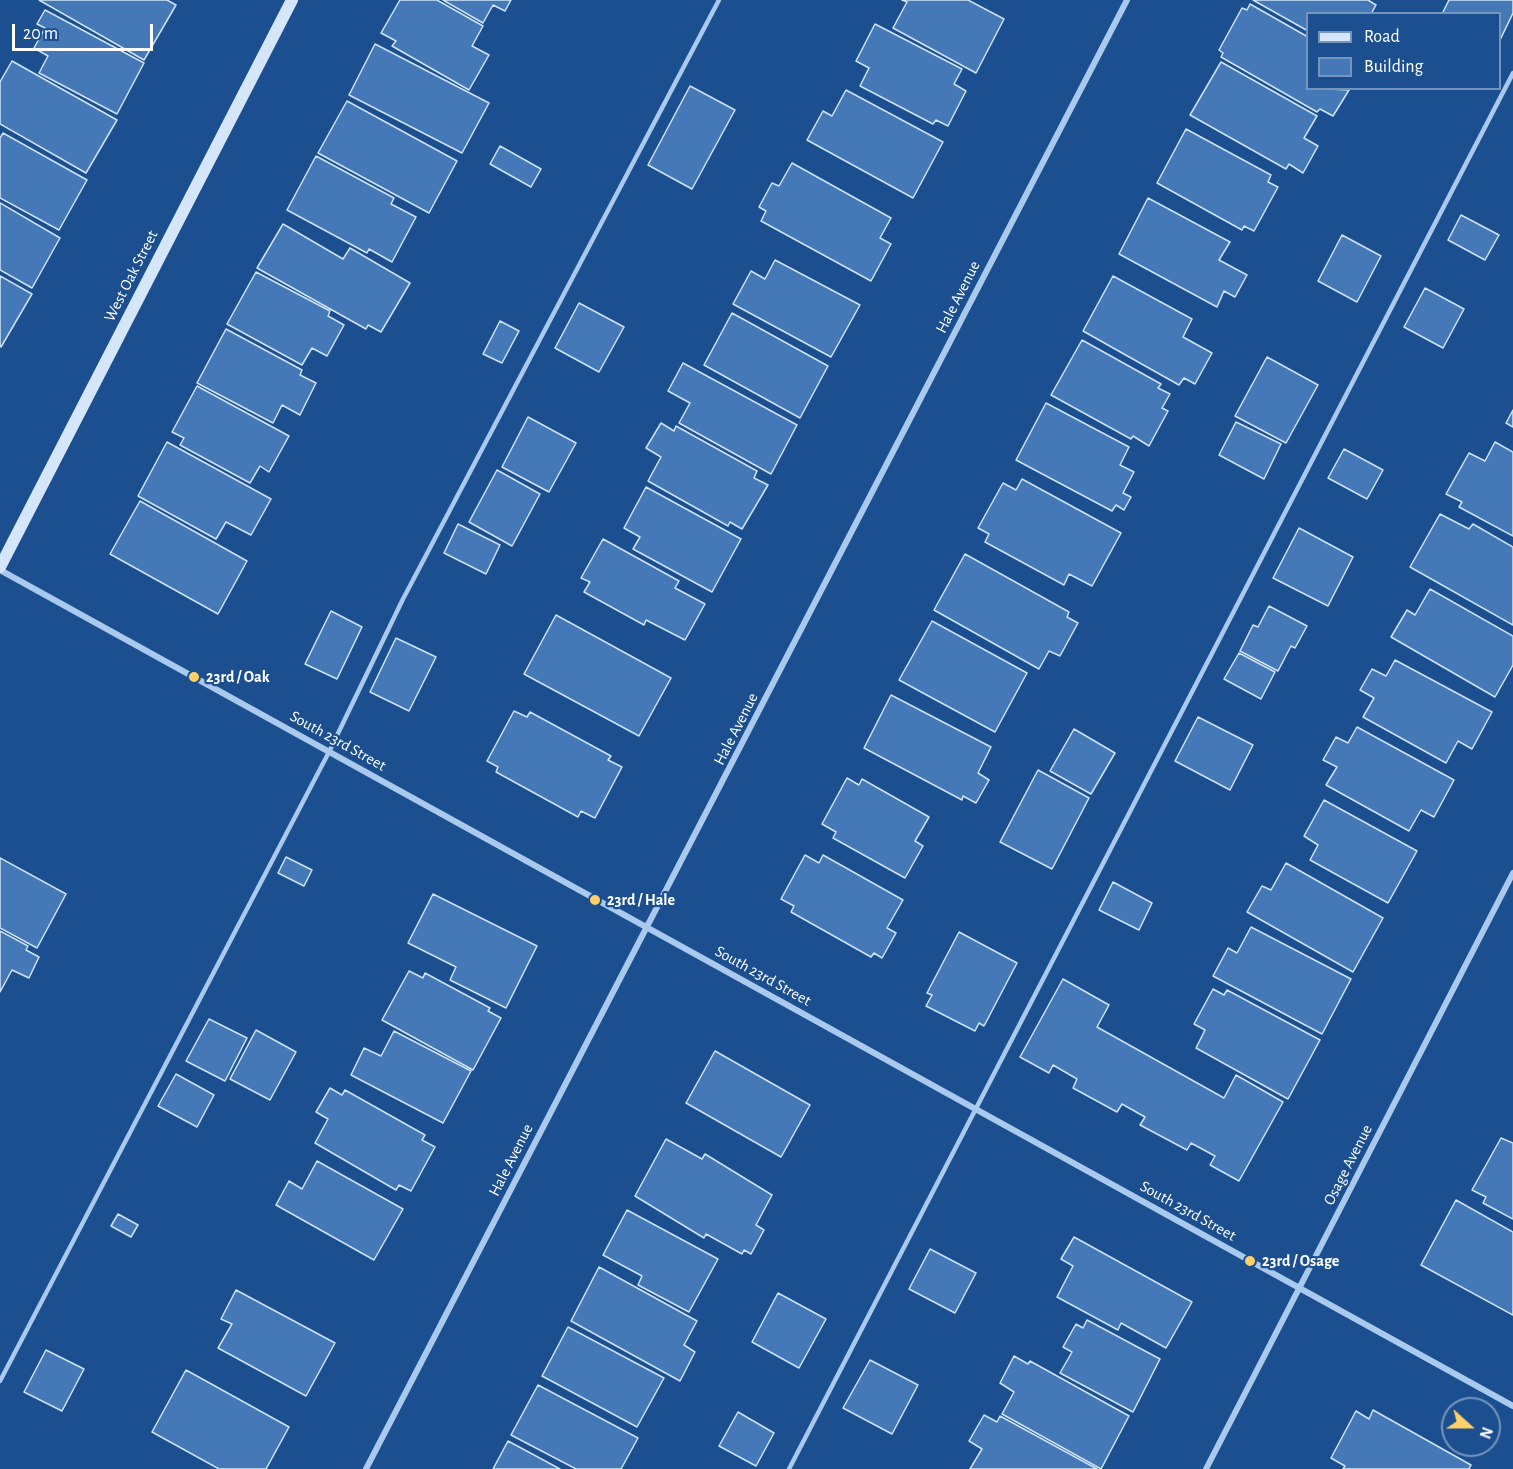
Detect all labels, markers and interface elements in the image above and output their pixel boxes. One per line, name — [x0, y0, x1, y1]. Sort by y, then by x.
scale bar — [15, 12, 156, 50]
legend — [1306, 12, 1501, 90]
text: 20 m — [23, 25, 58, 43]
text: Road — [1364, 28, 1400, 46]
text: Building — [1364, 58, 1423, 76]
street label: West Oak Street — [100, 227, 162, 325]
street label: Hale Avenue — [932, 258, 984, 336]
place label: 23rd / Oak — [206, 667, 270, 687]
marker: 23rd / Oak — [187, 670, 201, 684]
street label: Hale Avenue — [710, 690, 762, 768]
street label: South 23rd Street — [287, 707, 389, 775]
place label: 23rd / Hale — [607, 890, 675, 910]
marker: 23rd / Hale — [588, 893, 602, 907]
street label: South 23rd Street — [712, 942, 814, 1010]
street label: Hale Avenue — [485, 1121, 537, 1199]
street label: Osage Avenue — [1319, 1121, 1377, 1209]
street label: South 23rd Street — [1137, 1177, 1239, 1245]
place label: 23rd / Osage — [1262, 1251, 1339, 1271]
marker: 23rd / Osage — [1243, 1254, 1257, 1268]
north arrow — [1441, 1397, 1501, 1457]
text: N — [1476, 1425, 1495, 1441]

